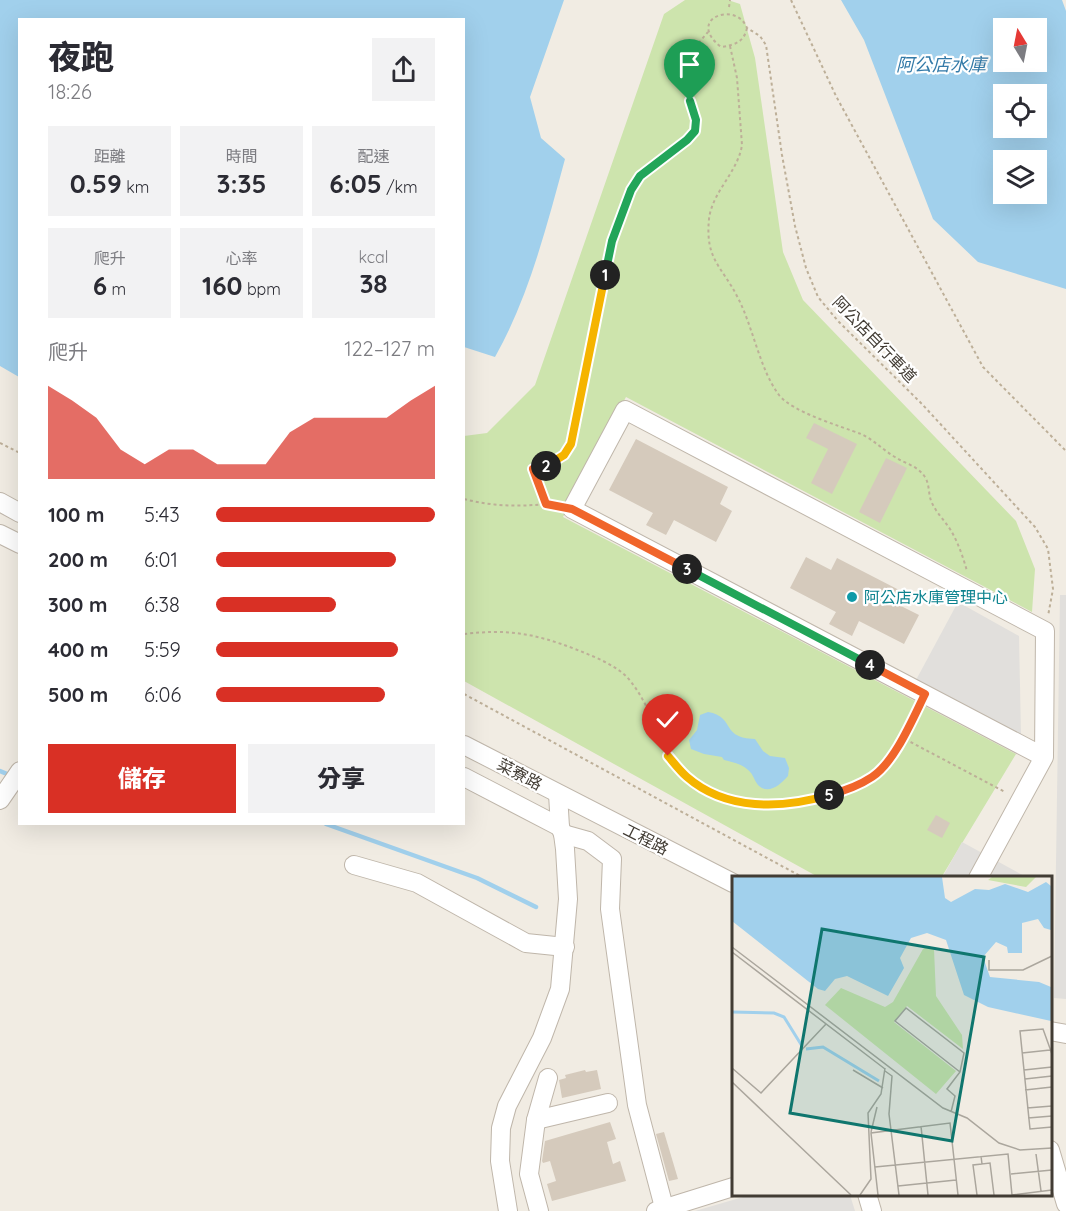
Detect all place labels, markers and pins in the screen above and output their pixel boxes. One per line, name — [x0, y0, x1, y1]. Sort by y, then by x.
pin — [664, 39, 715, 101]
pin: 1 — [590, 260, 620, 290]
pin: 2 — [531, 451, 561, 481]
pin: 3 — [672, 554, 702, 584]
place label: 阿公店水庫管理中心 — [864, 587, 1008, 607]
marker: 阿公店水庫管理中心 — [845, 590, 859, 604]
pin: 4 — [855, 650, 885, 680]
pin — [642, 694, 693, 756]
pin: 5 — [814, 780, 844, 810]

